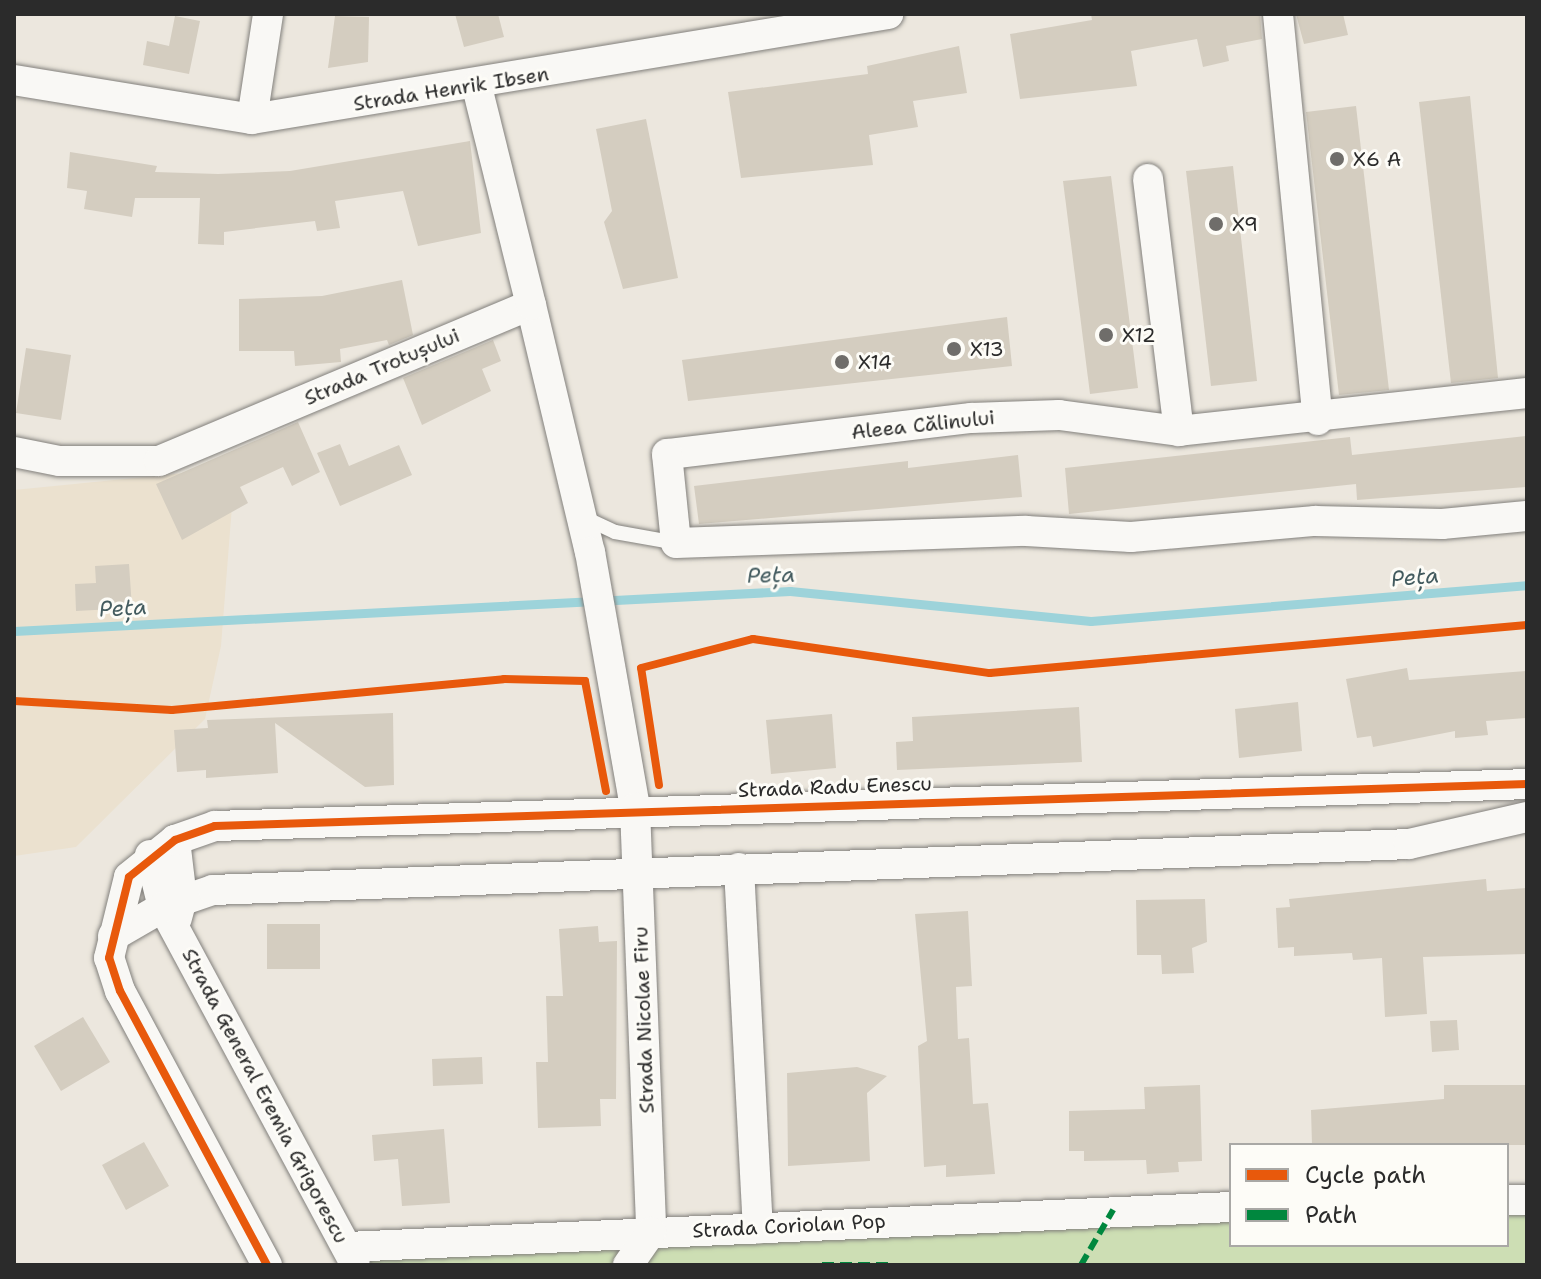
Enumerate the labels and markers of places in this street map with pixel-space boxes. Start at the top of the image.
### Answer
place label: X6 A [1353,147,1401,171]
marker: X6 A [1328,150,1346,168]
place label: X9 [1232,212,1258,236]
marker: X9 [1207,215,1225,233]
place label: X12 [1122,323,1156,347]
marker: X12 [1097,326,1115,344]
place label: X13 [970,337,1004,361]
marker: X13 [945,340,963,358]
place label: X14 [858,350,892,374]
marker: X14 [833,353,851,371]

